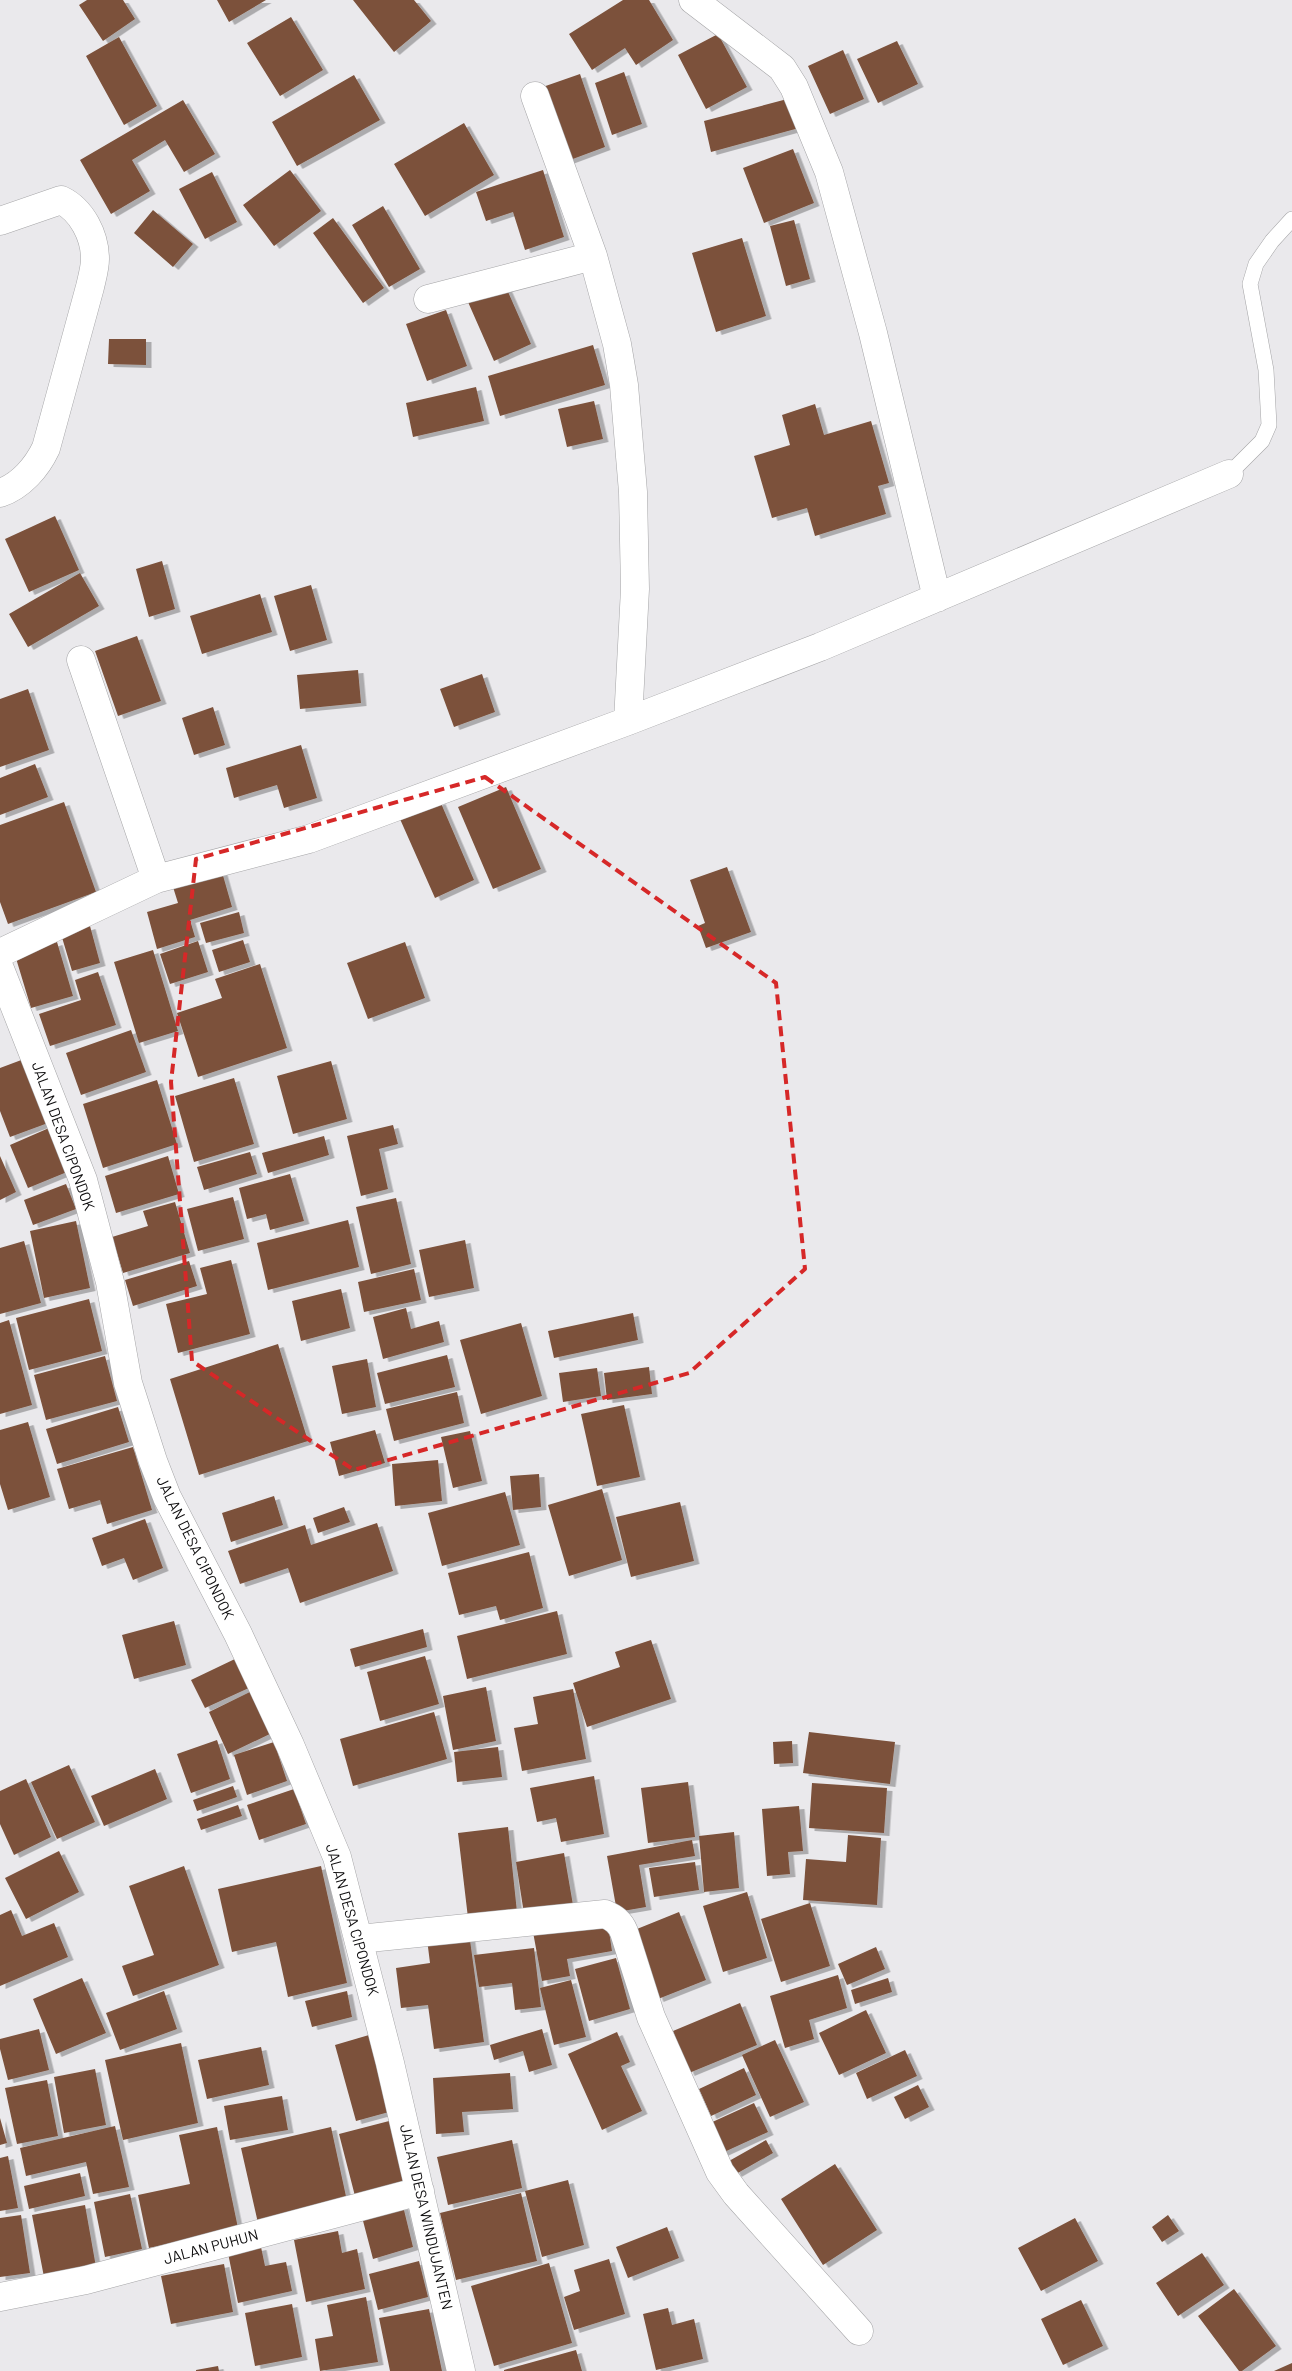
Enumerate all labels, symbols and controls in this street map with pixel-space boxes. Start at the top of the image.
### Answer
street label: JALAN DESA CIPONDOK [29,1059,99,1213]
street label: JALAN DESA CIPONDOK [153,1473,238,1622]
street label: JALAN DESA CIPONDOK [323,1842,383,1998]
street label: JALAN DESA WINDUJANTEN [397,2122,457,2311]
street label: JALAN PUHUN [161,2225,260,2267]

